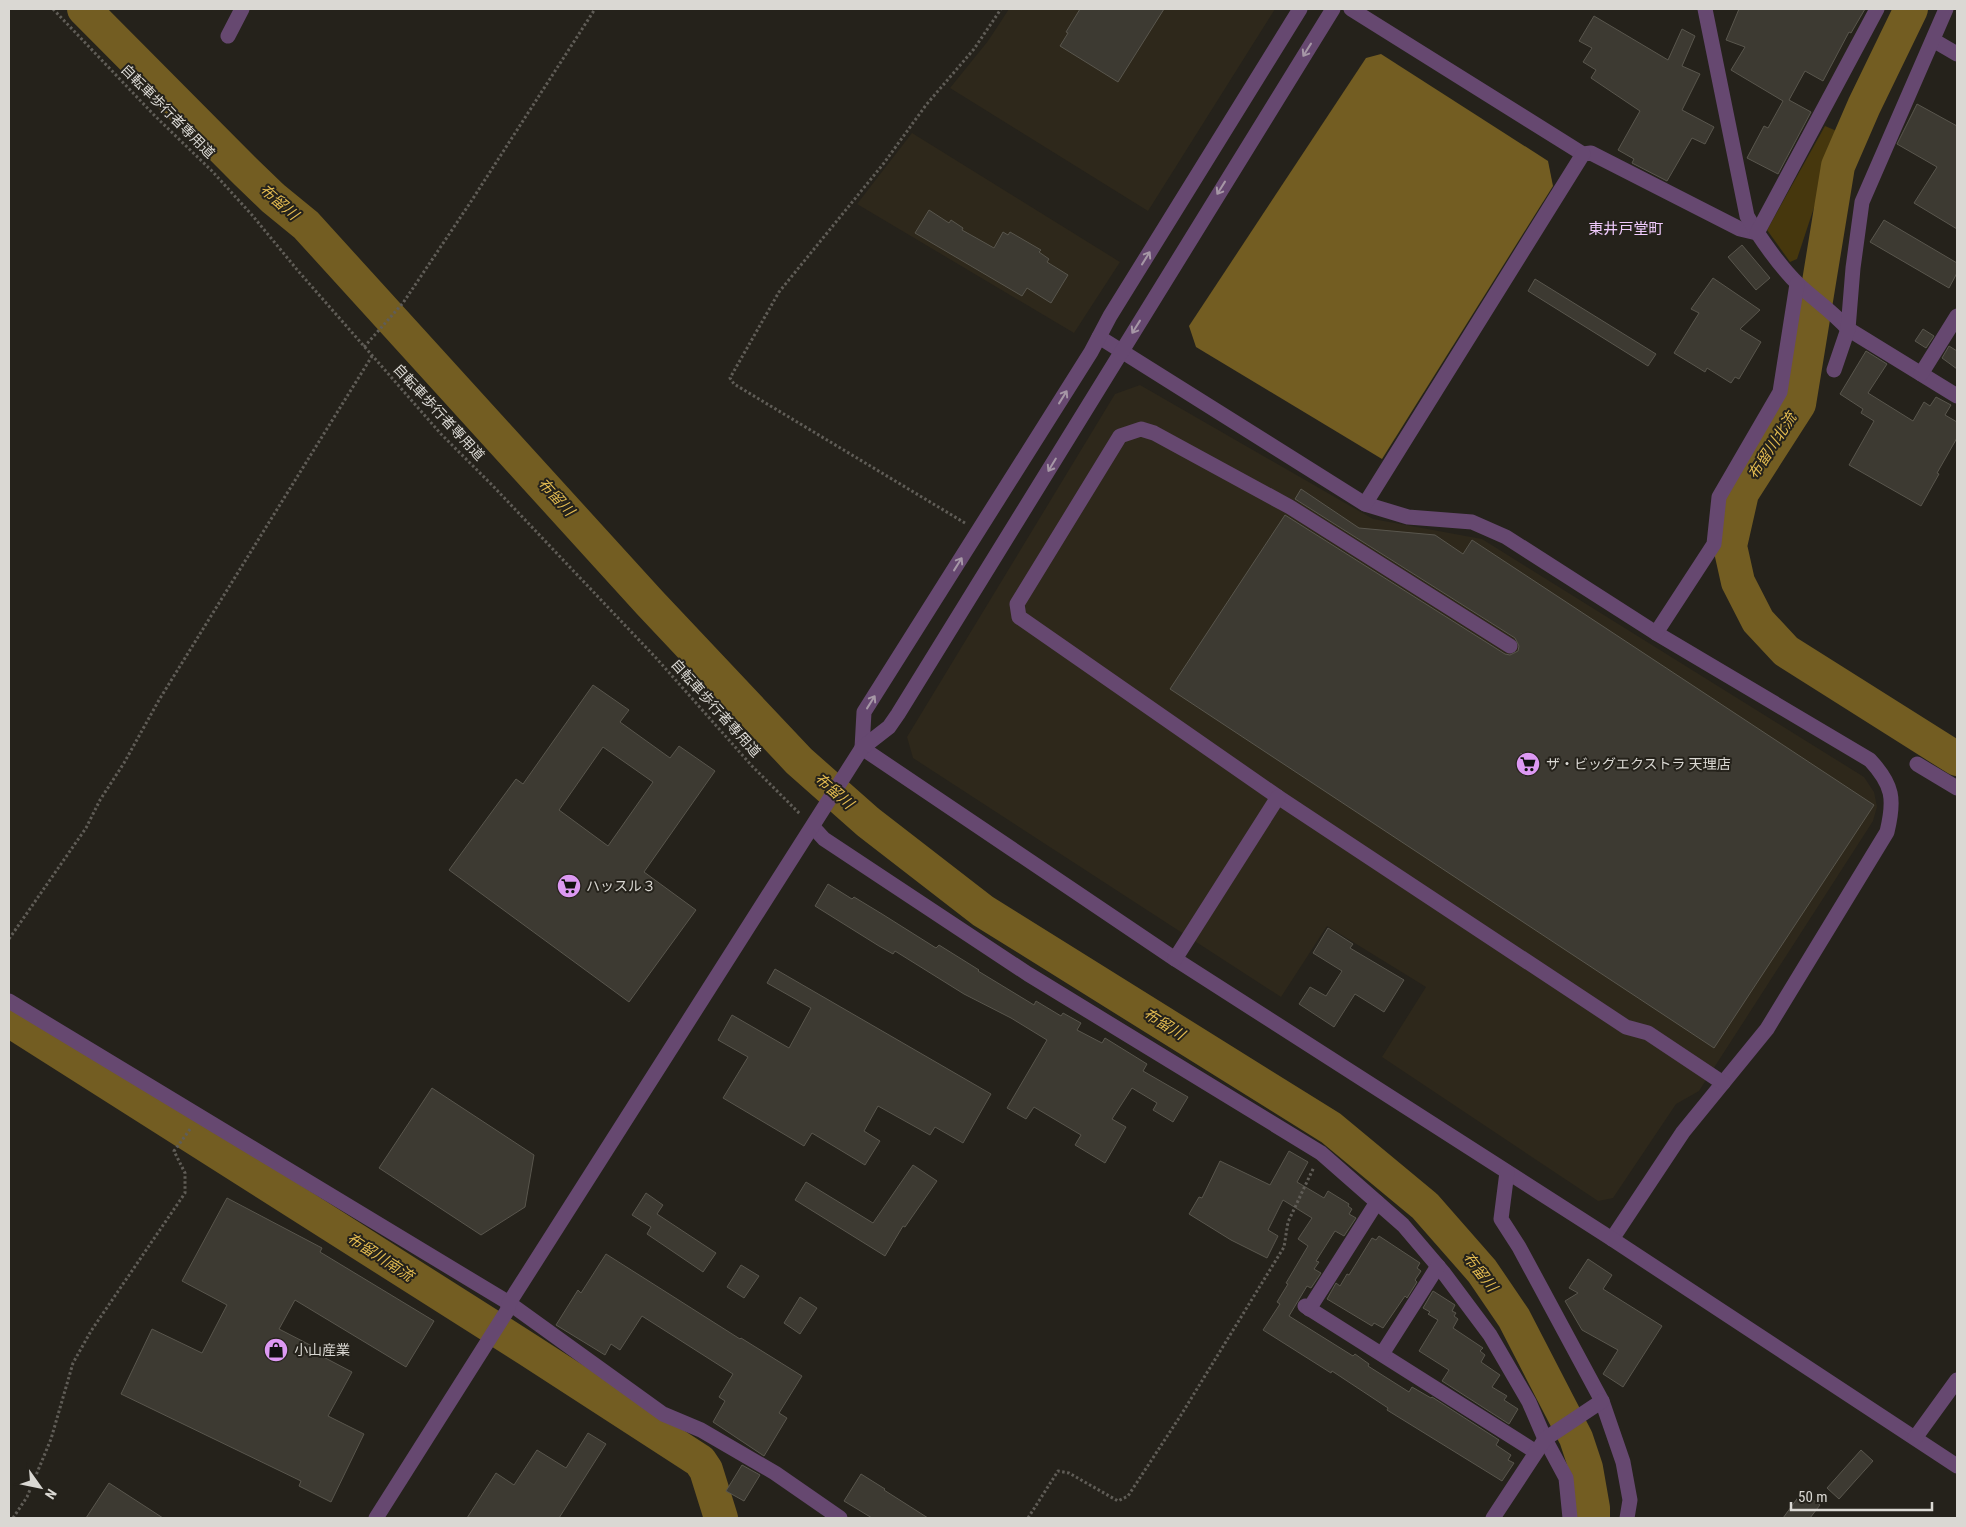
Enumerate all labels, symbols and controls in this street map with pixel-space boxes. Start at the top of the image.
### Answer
one-way arrow [1301,43,1312,57]
street label: 自転車歩行者専用道 [118,61,218,161]
water label: 布留川 [256,180,303,225]
one-way arrow [1216,181,1226,195]
district label: 東井戸堂町 [1588,220,1664,238]
one-way arrow [1142,251,1152,265]
one-way arrow [1131,319,1141,333]
street label: 自転車歩行者専用道 [390,360,488,464]
one-way arrow [1058,391,1068,405]
water label: 布留川北流 [1744,408,1801,482]
one-way arrow [1046,458,1056,472]
water label: 布留川 [534,474,579,521]
one-way arrow [953,558,963,572]
street label: 自転車歩行者専用道 [668,656,764,760]
one-way arrow [866,695,876,709]
supermarket icon: ザ・ビッグエクストラ 天理店 [1515,751,1541,777]
place label: ザ・ビッグエクストラ 天理店 [1546,756,1731,772]
water label: 布留川 [811,769,858,814]
supermarket icon: ハッスル３ [556,873,582,899]
place label: ハッスル３ [586,878,656,894]
water label: 布留川 [1140,1004,1190,1045]
water label: 布留川南流 [344,1229,418,1286]
water label: 布留川 [1459,1249,1502,1297]
shop icon: 小山産業 [263,1337,289,1363]
place label: 小山産業 [294,1342,350,1358]
north arrow [15,1462,65,1512]
scale bar [1791,1480,1932,1512]
text: N [42,1486,60,1502]
text: 50 m [1798,1488,1828,1506]

